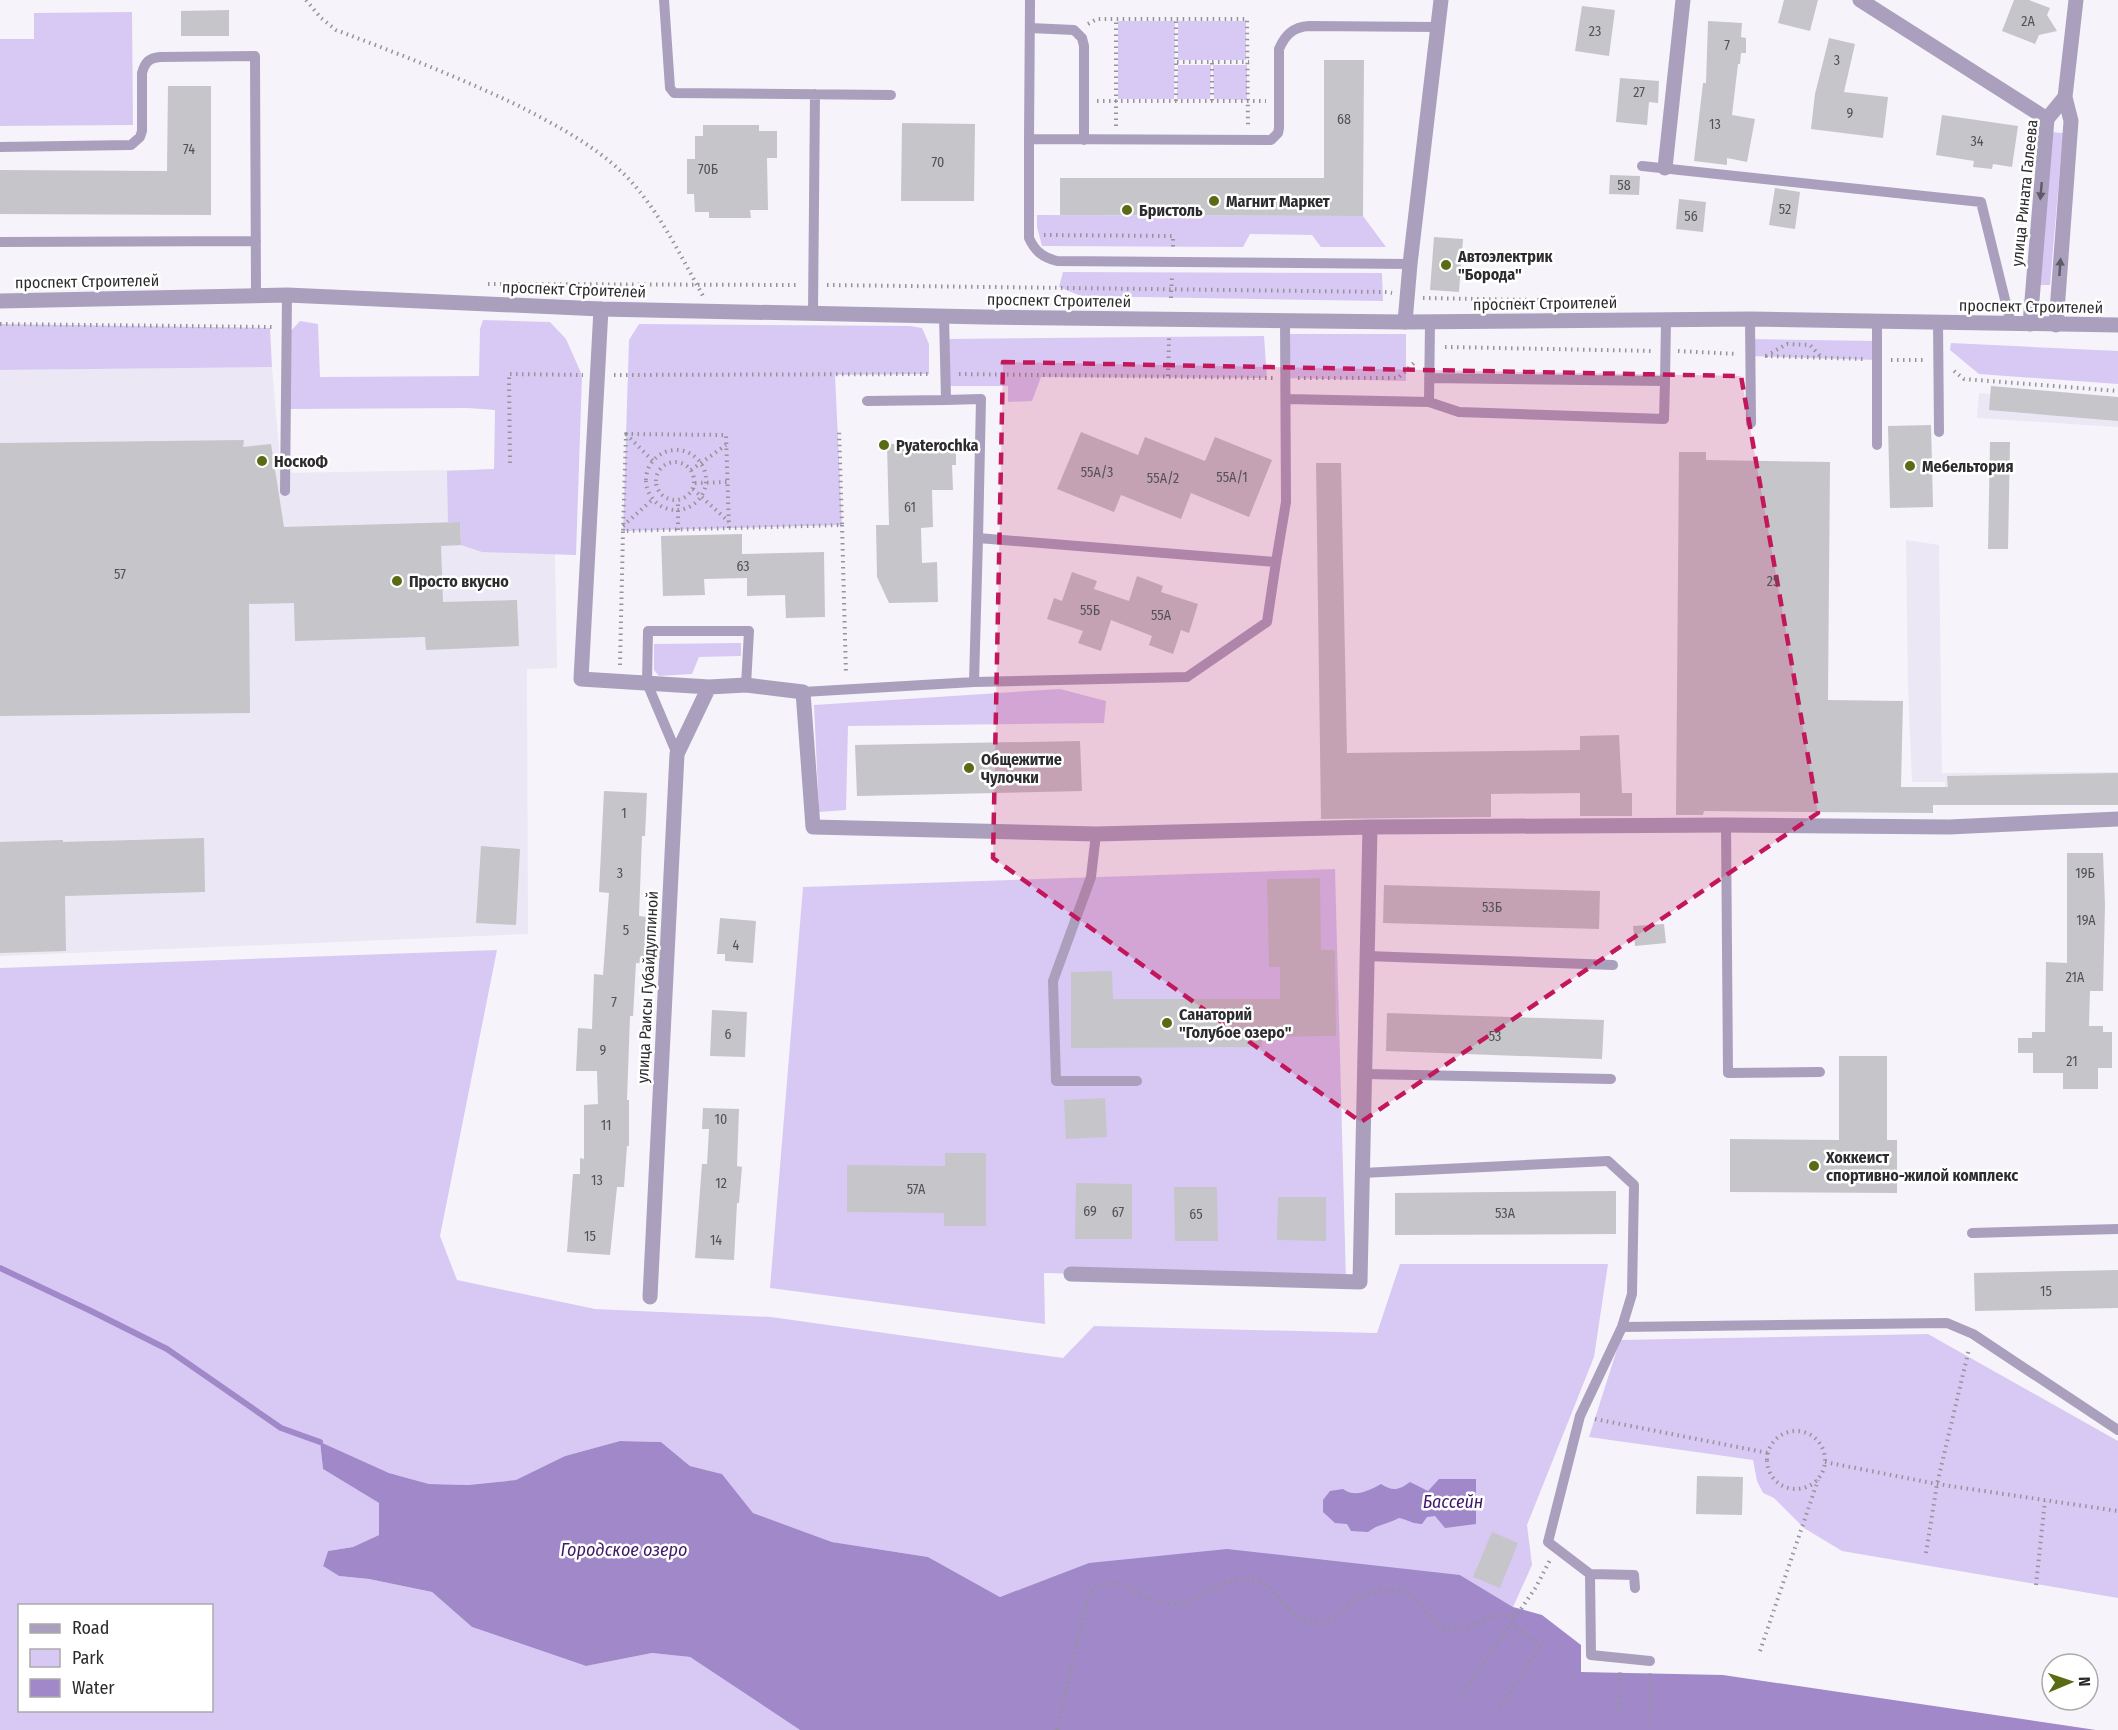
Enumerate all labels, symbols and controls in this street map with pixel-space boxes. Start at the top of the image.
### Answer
house number: 2А [2021,13,2035,30]
house number: 23 [1589,23,1601,40]
house number: 7 [1724,37,1730,54]
house number: 3 [1834,52,1840,69]
house number: 27 [1633,84,1645,101]
house number: 9 [1847,105,1854,122]
house number: 68 [1337,111,1351,128]
house number: 13 [1709,116,1721,133]
street label: улица Рината Галеева [2007,119,2042,267]
house number: 34 [1970,133,1984,150]
house number: 74 [183,141,195,158]
house number: 70 [932,154,944,171]
house number: 70Б [698,161,718,178]
house number: 58 [1617,177,1631,194]
one-way arrow [2036,182,2046,201]
place label: Магнит Маркет [1226,192,1330,211]
marker: Магнит Маркет [1207,194,1221,208]
place label: Бристоль [1139,201,1203,220]
house number: 52 [1779,201,1791,218]
marker: Бристоль [1120,203,1134,217]
house number: 56 [1684,208,1698,225]
place label: Автоэлектрик "Борода" [1457,247,1553,284]
one-way arrow [2055,257,2065,276]
marker: Автоэлектрик "Борода" [1439,258,1453,272]
street label: проспект Строителей [15,271,159,292]
street label: проспект Строителей [502,277,646,302]
street label: проспект Строителей [987,290,1131,311]
street label: проспект Строителей [1473,293,1617,314]
street label: проспект Строителей [1959,296,2103,317]
place label: Pyaterochka [896,436,979,455]
marker: Pyaterochka [877,438,891,452]
place label: НоскоФ [274,452,329,471]
marker: НоскоФ [255,454,269,468]
place label: Мебельтория [1922,457,2014,476]
marker: Мебельтория [1903,459,1917,473]
house number: 55А/3 [1081,464,1113,481]
house number: 55А/1 [1216,469,1248,486]
house number: 55А/2 [1147,470,1179,487]
house number: 61 [904,499,916,516]
house number: 63 [736,558,750,575]
house number: 57 [114,566,126,583]
place label: Просто вкусно [409,572,509,591]
house number: 25 [1767,573,1779,590]
marker: Просто вкусно [390,574,404,588]
house number: 55Б [1080,602,1100,619]
house number: 55А [1151,607,1172,624]
place label: Общежитие Чулочки [981,750,1062,787]
marker: Общежитие Чулочки [962,761,976,775]
house number: 1 [621,805,627,822]
house number: 3 [617,865,623,882]
house number: 19Б [2075,865,2095,882]
street label: улица Раисы Губайдуллиной [633,890,662,1084]
house number: 53Б [1482,899,1502,916]
house number: 19А [2076,912,2096,929]
house number: 5 [623,922,629,939]
house number: 4 [733,937,740,954]
house number: 21А [2066,969,2085,986]
house number: 7 [611,994,617,1011]
place label: Санаторий "Голубое озеро" [1179,1005,1292,1042]
marker: Санаторий "Голубое озеро" [1160,1016,1174,1030]
house number: 6 [725,1026,732,1043]
house number: 53 [1489,1028,1501,1045]
house number: 9 [600,1042,607,1059]
house number: 21 [2066,1053,2078,1070]
house number: 10 [715,1111,727,1128]
house number: 11 [601,1117,611,1134]
place label: Хоккеист спортивно-жилой комплекс [1825,1148,2018,1185]
marker: Хоккеист спортивно-жилой комплекс [1807,1159,1821,1173]
house number: 13 [591,1172,603,1189]
house number: 12 [715,1175,727,1192]
house number: 57А [907,1181,926,1198]
house number: 69 [1083,1203,1097,1220]
house number: 67 [1112,1204,1124,1221]
house number: 53А [1495,1205,1516,1222]
house number: 65 [1189,1206,1203,1223]
house number: 15 [584,1228,596,1245]
house number: 14 [710,1232,722,1249]
house number: 15 [2040,1283,2052,1300]
water label: Бассейн [1423,1491,1483,1513]
water label: Городское озеро [561,1539,687,1561]
legend [18,1604,213,1712]
text: Road [72,1617,109,1639]
text: Park [72,1647,105,1669]
north arrow [2040,1652,2100,1712]
text: N [2075,1676,2094,1687]
text: Water [72,1677,115,1699]

